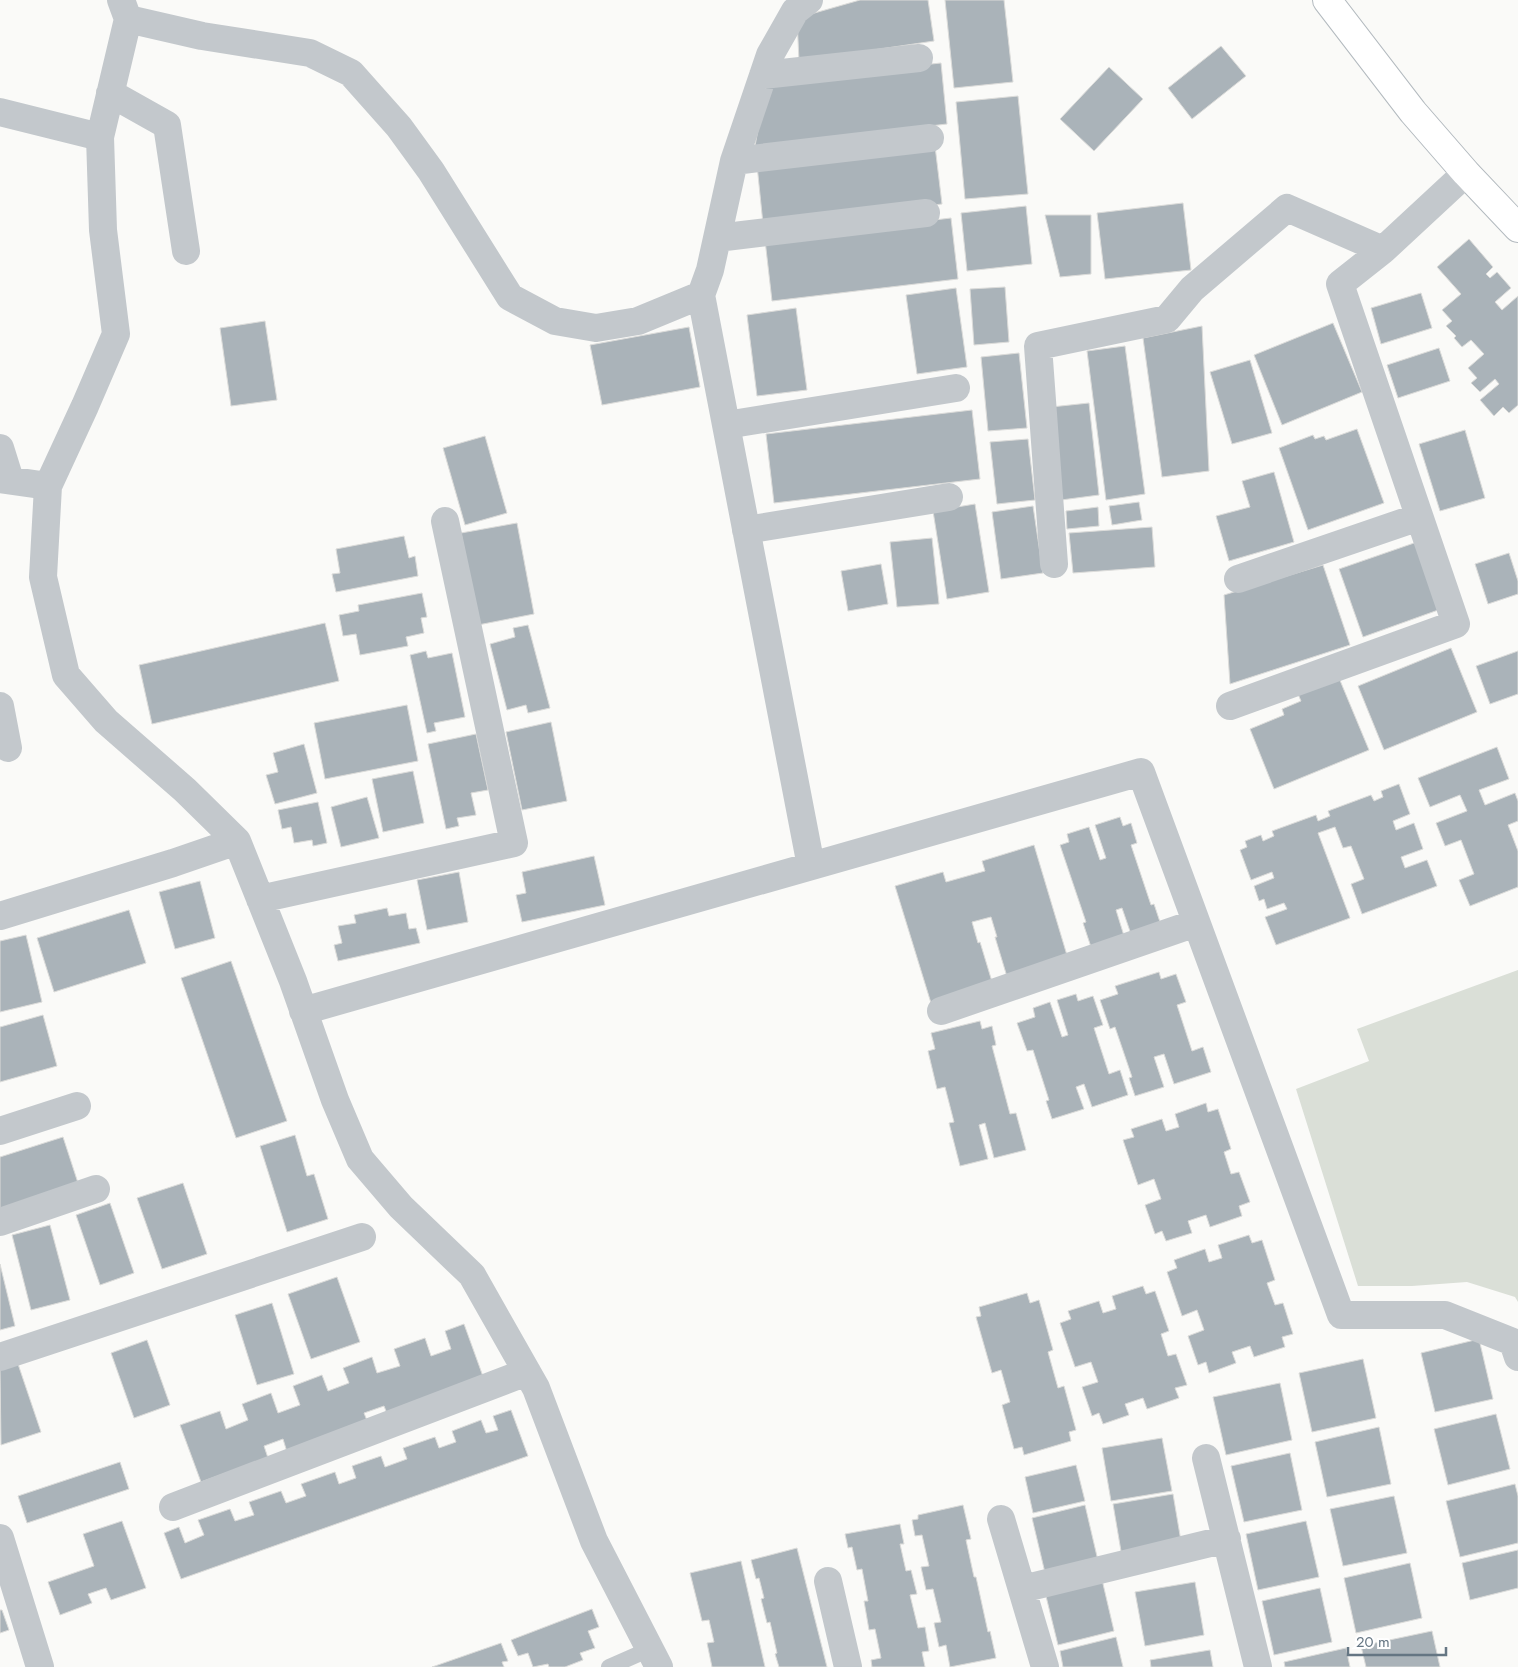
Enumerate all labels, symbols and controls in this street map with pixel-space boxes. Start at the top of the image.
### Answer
scale bar [1348,1624,1446,1656]
text: 20 m [1356,1631,1390,1653]

